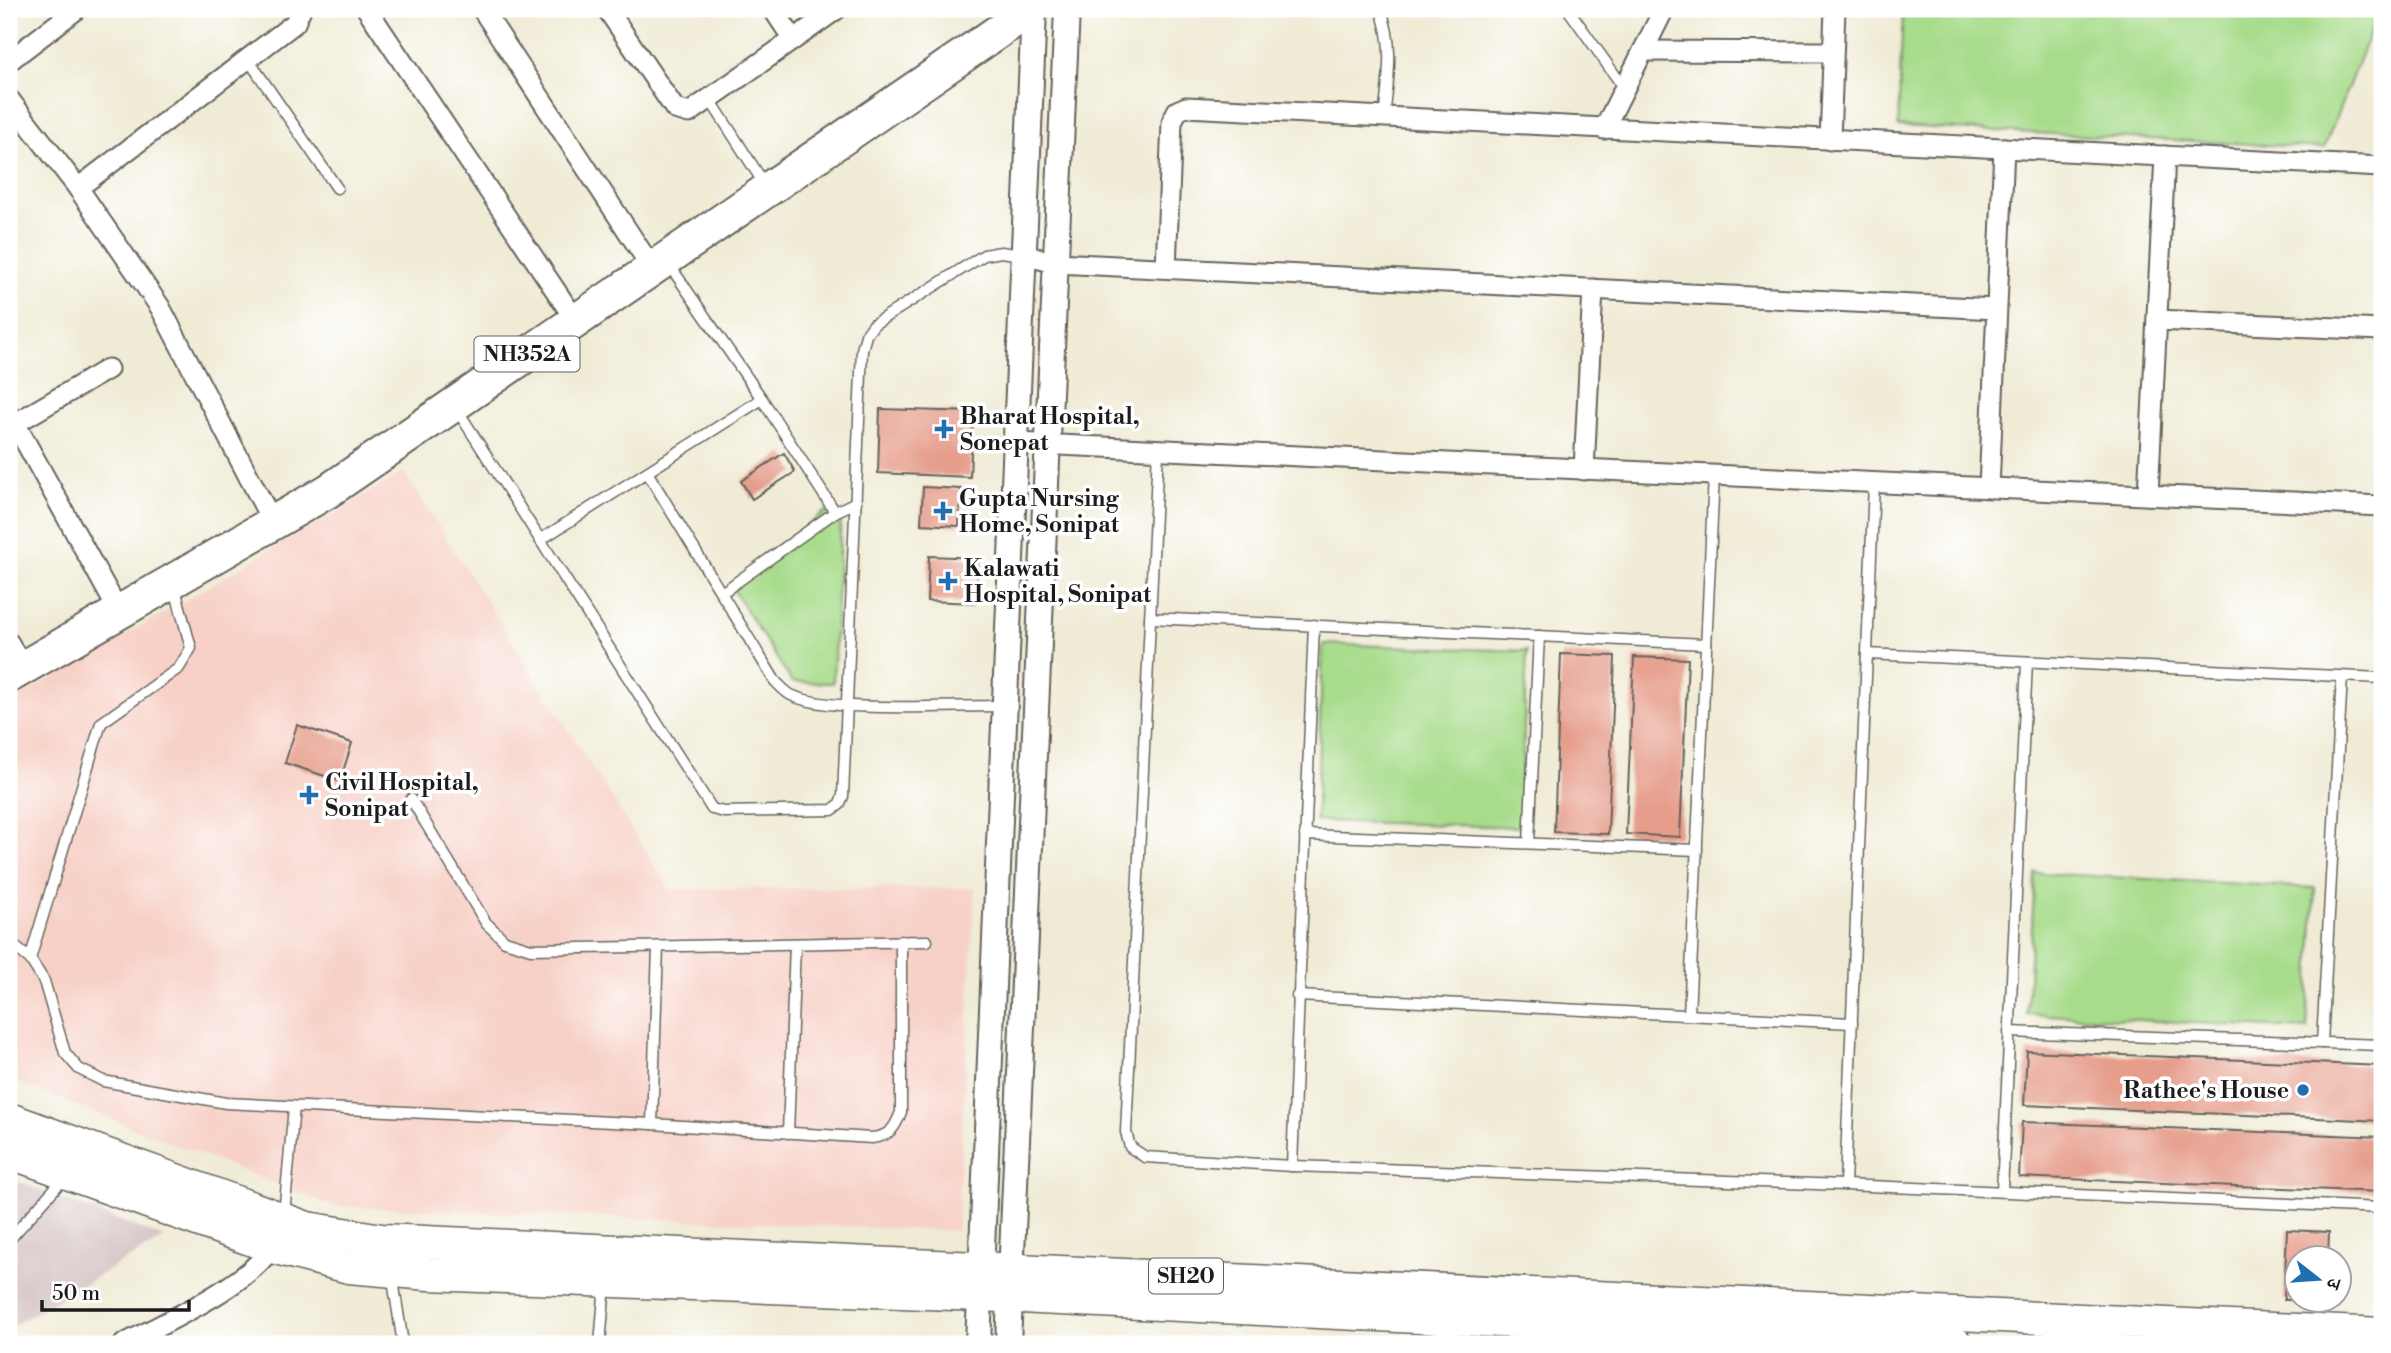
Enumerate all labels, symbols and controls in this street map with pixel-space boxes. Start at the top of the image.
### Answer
road number: NH352A [475,336,580,372]
place label: Bharat Hospital, Sonepat [960,403,1140,457]
marker: Bharat Hospital, Sonepat [934,419,954,439]
place label: Gupta Nursing Home, Sonipat [959,485,1120,539]
marker: Gupta Nursing Home, Sonipat [933,501,953,521]
place label: Kalawati Hospital, Sonipat [964,555,1152,609]
marker: Kalawati Hospital, Sonipat [938,571,958,591]
place label: Civil Hospital, Sonipat [325,769,479,823]
marker: Civil Hospital, Sonipat [299,785,319,805]
place label: Rathee's House [2123,1077,2289,1105]
marker: Rathee's House [2295,1082,2311,1098]
north arrow [2282,1244,2352,1314]
road number: SH20 [1149,1258,1223,1294]
scale bar [42,1269,189,1313]
text: उ [2320,1274,2347,1293]
text: 50 m [52,1281,100,1307]

